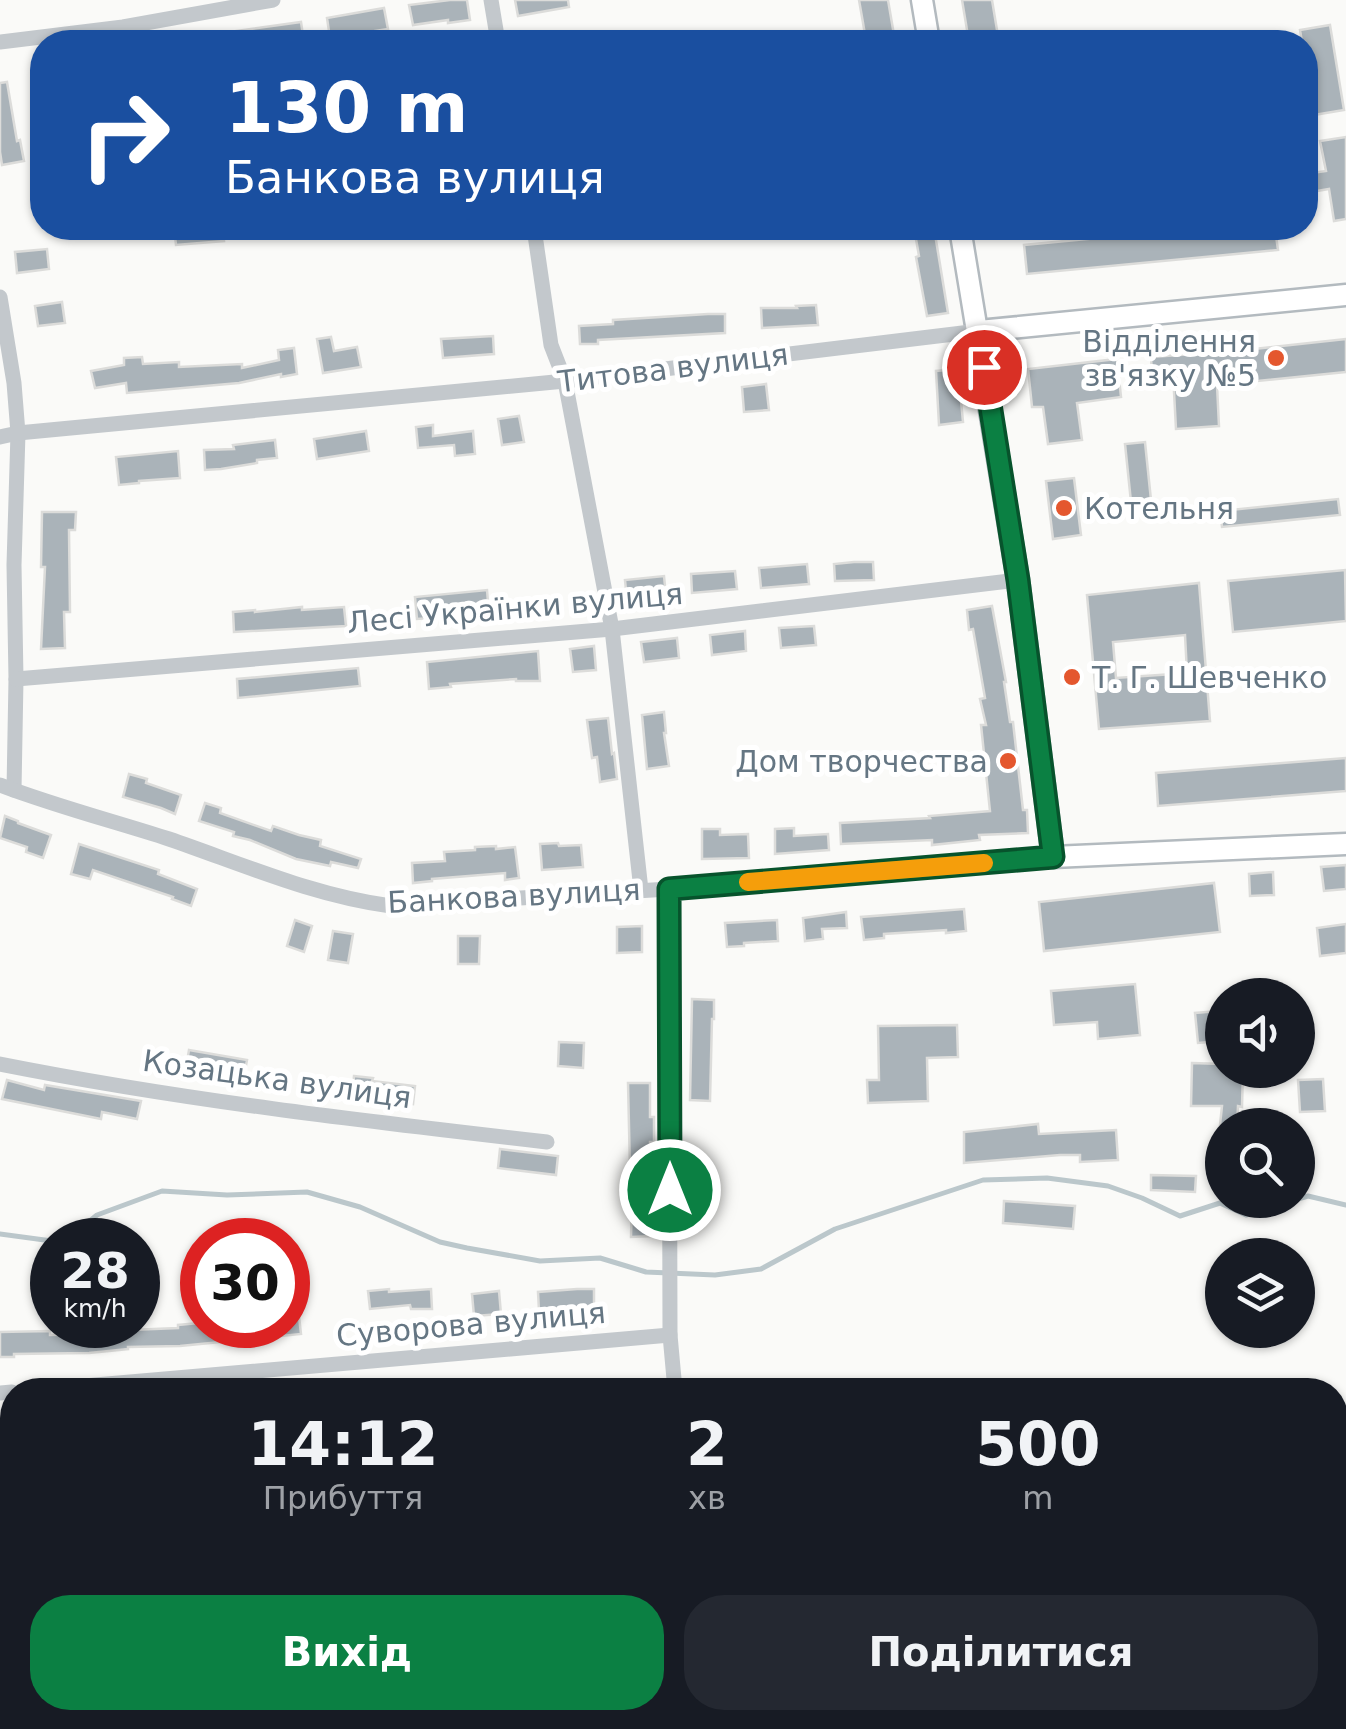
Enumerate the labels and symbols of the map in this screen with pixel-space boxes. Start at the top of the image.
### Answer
place label: Відділення зв'язку №5 [1082,324,1256,393]
pin [942,325,1027,410]
street label: Титова вулиця [555,337,790,400]
marker: Відділення зв'язку №5 [1265,347,1287,369]
place label: Котельня [1084,491,1234,526]
marker: Котельня [1053,497,1075,519]
street label: Лесі Українки вулиця [346,576,684,640]
place label: Т. Г. Шевченко [1091,660,1327,695]
marker: Т. Г. Шевченко [1061,666,1083,688]
place label: Дом творчества [735,744,988,779]
marker: Дом творчества [997,750,1019,772]
street label: Банкова вулиця [387,872,641,920]
street label: Козацька вулиця [141,1043,413,1115]
position arrow [618,1138,722,1242]
speed limit sign: 30 [180,1218,310,1348]
street label: Суворова вулиця [335,1295,607,1353]

